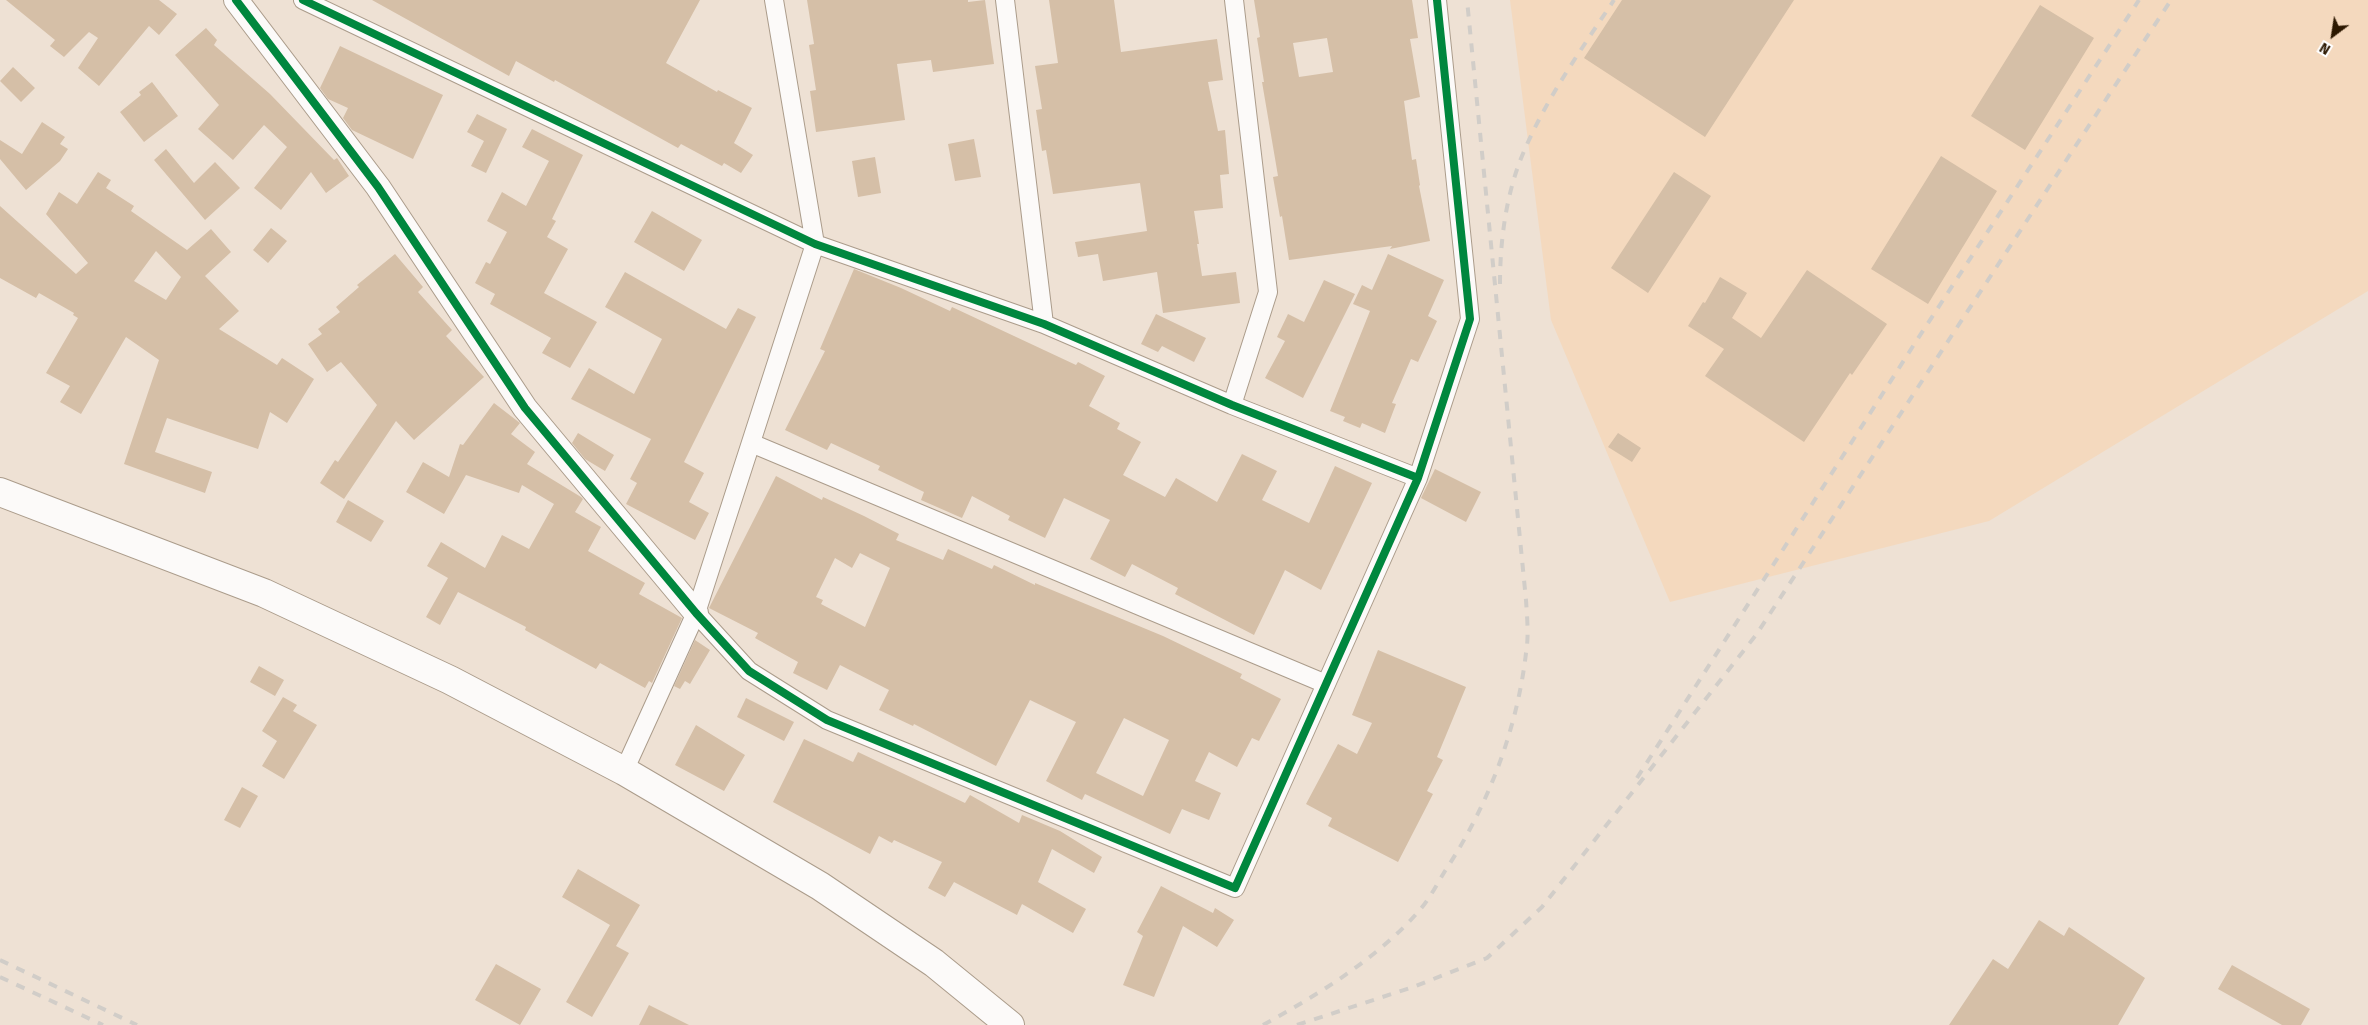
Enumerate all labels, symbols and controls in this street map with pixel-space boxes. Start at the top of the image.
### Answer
north arrow [2308,10,2358,60]
text: N [2317,39,2333,58]

